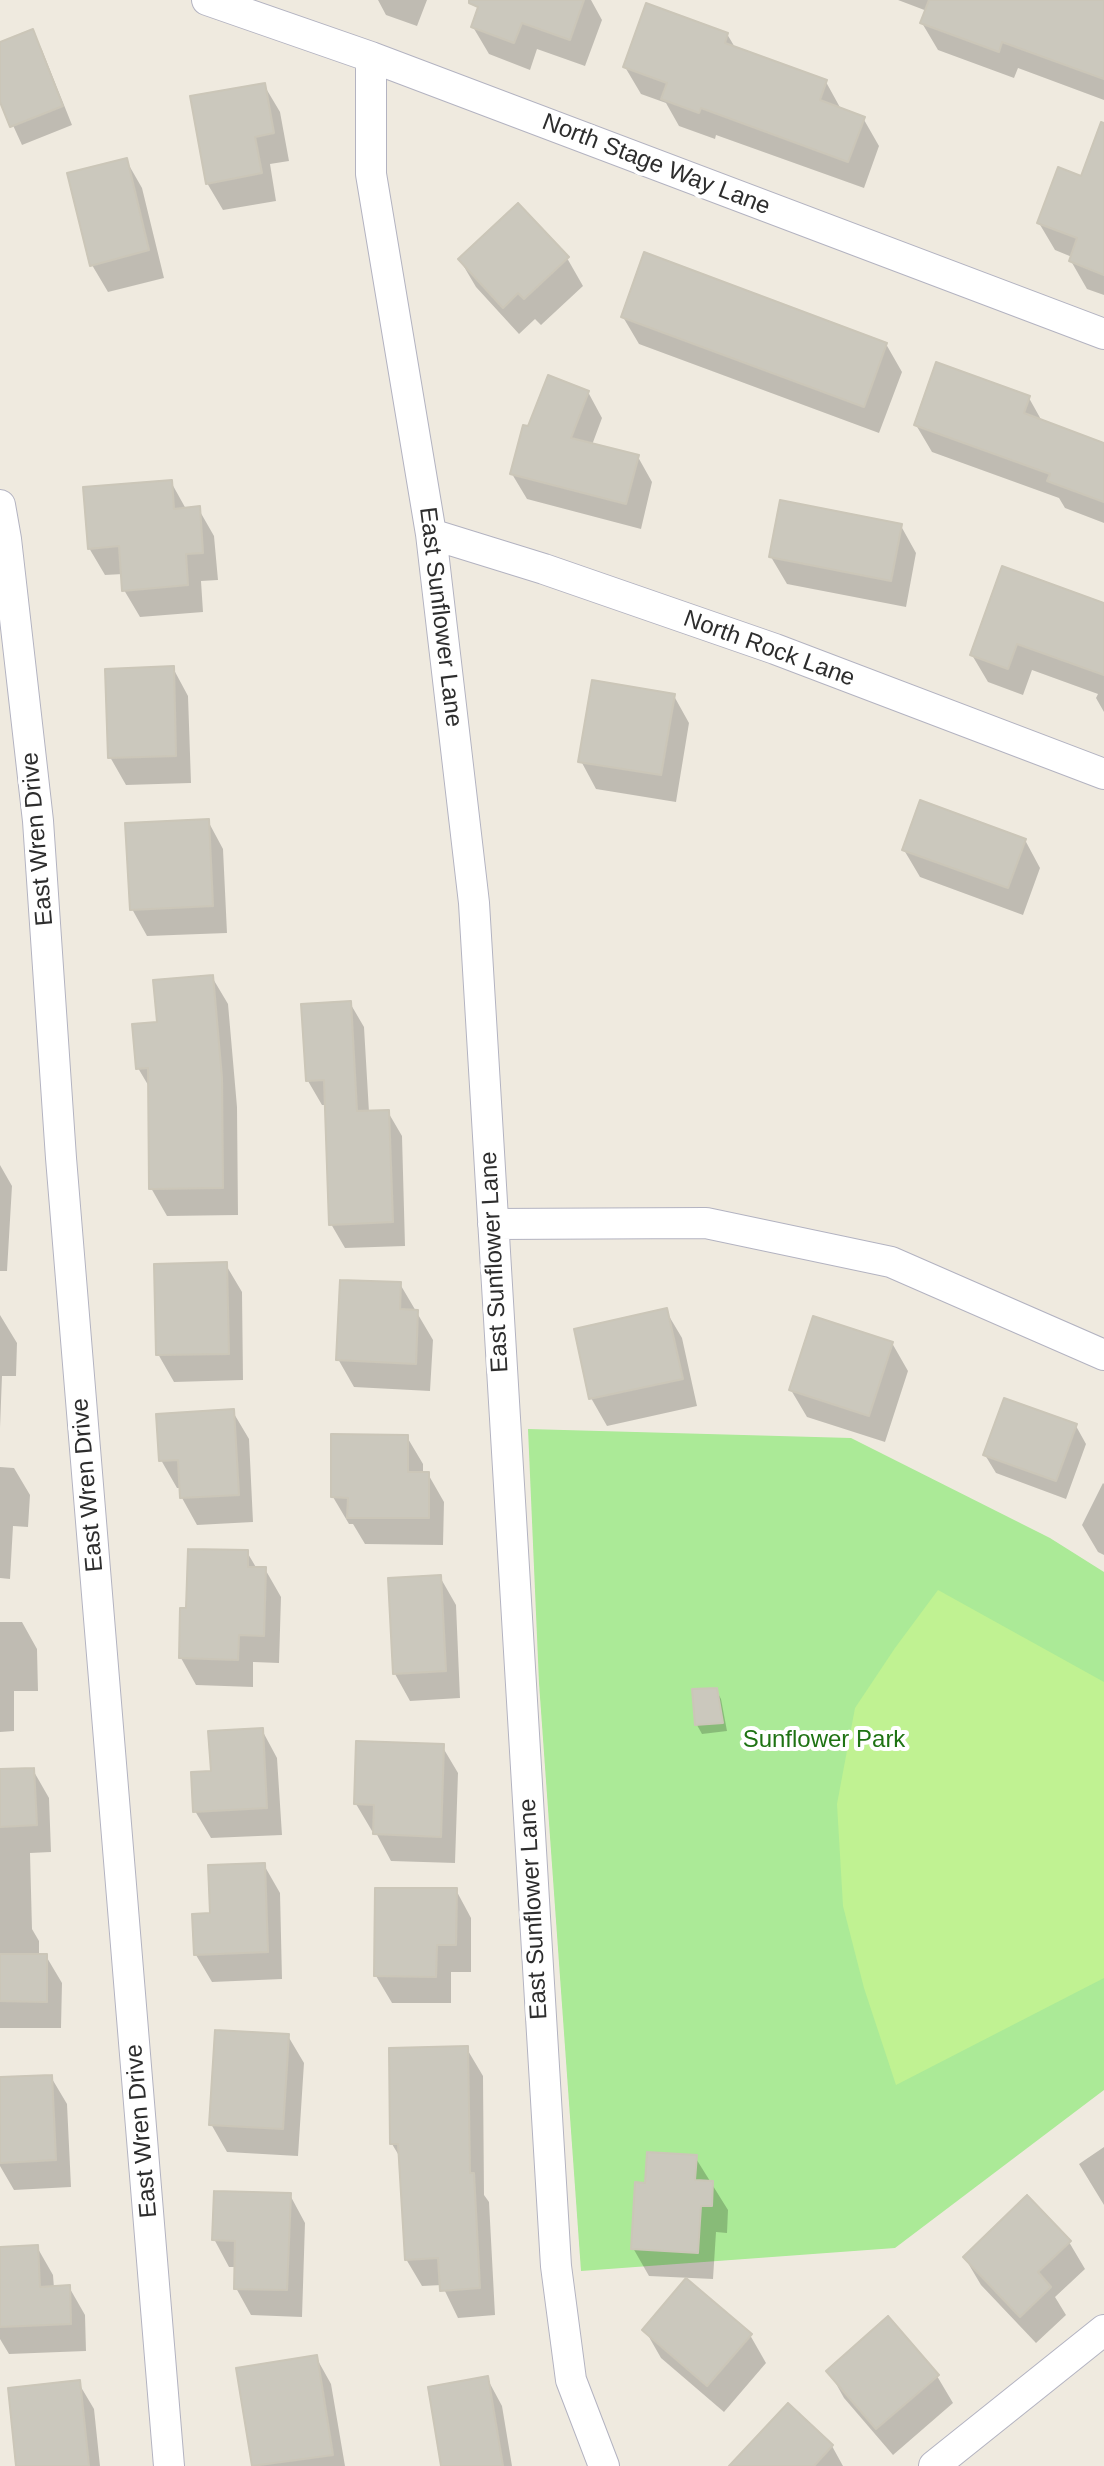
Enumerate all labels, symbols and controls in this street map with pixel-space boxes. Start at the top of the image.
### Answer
street label: North Stage Way Lane [538,108,774,222]
street label: East Sunflower Lane [412,505,468,729]
street label: North Rock Lane [679,605,859,693]
street label: East Wren Drive [16,751,60,927]
street label: East Sunflower Lane [475,1151,515,1373]
street label: East Wren Drive [66,1397,110,1573]
park label: Sunflower Park [743,1726,905,1754]
street label: East Sunflower Lane [514,1798,554,2020]
street label: East Wren Drive [120,2043,164,2219]

